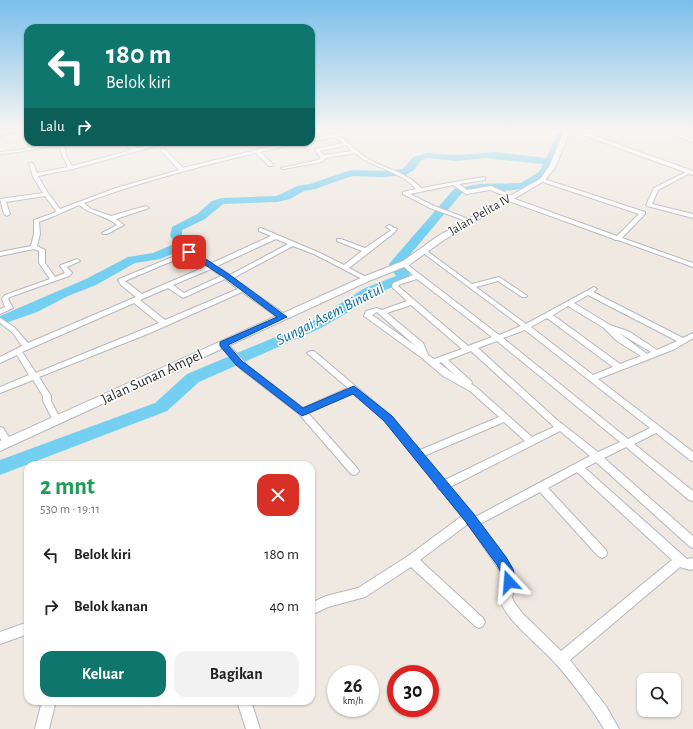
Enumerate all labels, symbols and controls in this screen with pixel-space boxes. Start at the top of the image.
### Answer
icon: left [40,40,92,92]
text: 180 m [106,41,171,69]
text: Belok kiri [106,74,171,92]
icon: right [73,116,95,138]
text: Lalu [40,119,65,134]
street label: Jalan Pelita IV [447,192,514,238]
pin [172,235,206,269]
icon: arrive [178,241,200,263]
water label: Sungai Asem Binatul [273,280,387,348]
street label: Jalan Sunan Ampel [99,347,205,407]
button: close [257,474,299,516]
text: 2 mnt [40,475,95,499]
text: 530 m · 19:11 [40,503,100,516]
icon: left [40,544,62,566]
text: Belok kiri [74,547,131,562]
text: 180 m [264,547,299,562]
position arrow [488,561,530,603]
icon: right [40,596,62,618]
text: Belok kanan [74,599,148,614]
text: 40 m [269,599,299,614]
button: Keluar [40,651,166,697]
button: Bagikan [174,651,299,697]
speed limit sign: 30 [387,665,439,717]
map controls [637,673,681,717]
button: search [637,673,681,717]
text: 26 [343,676,363,696]
text: km/h [343,696,363,706]

